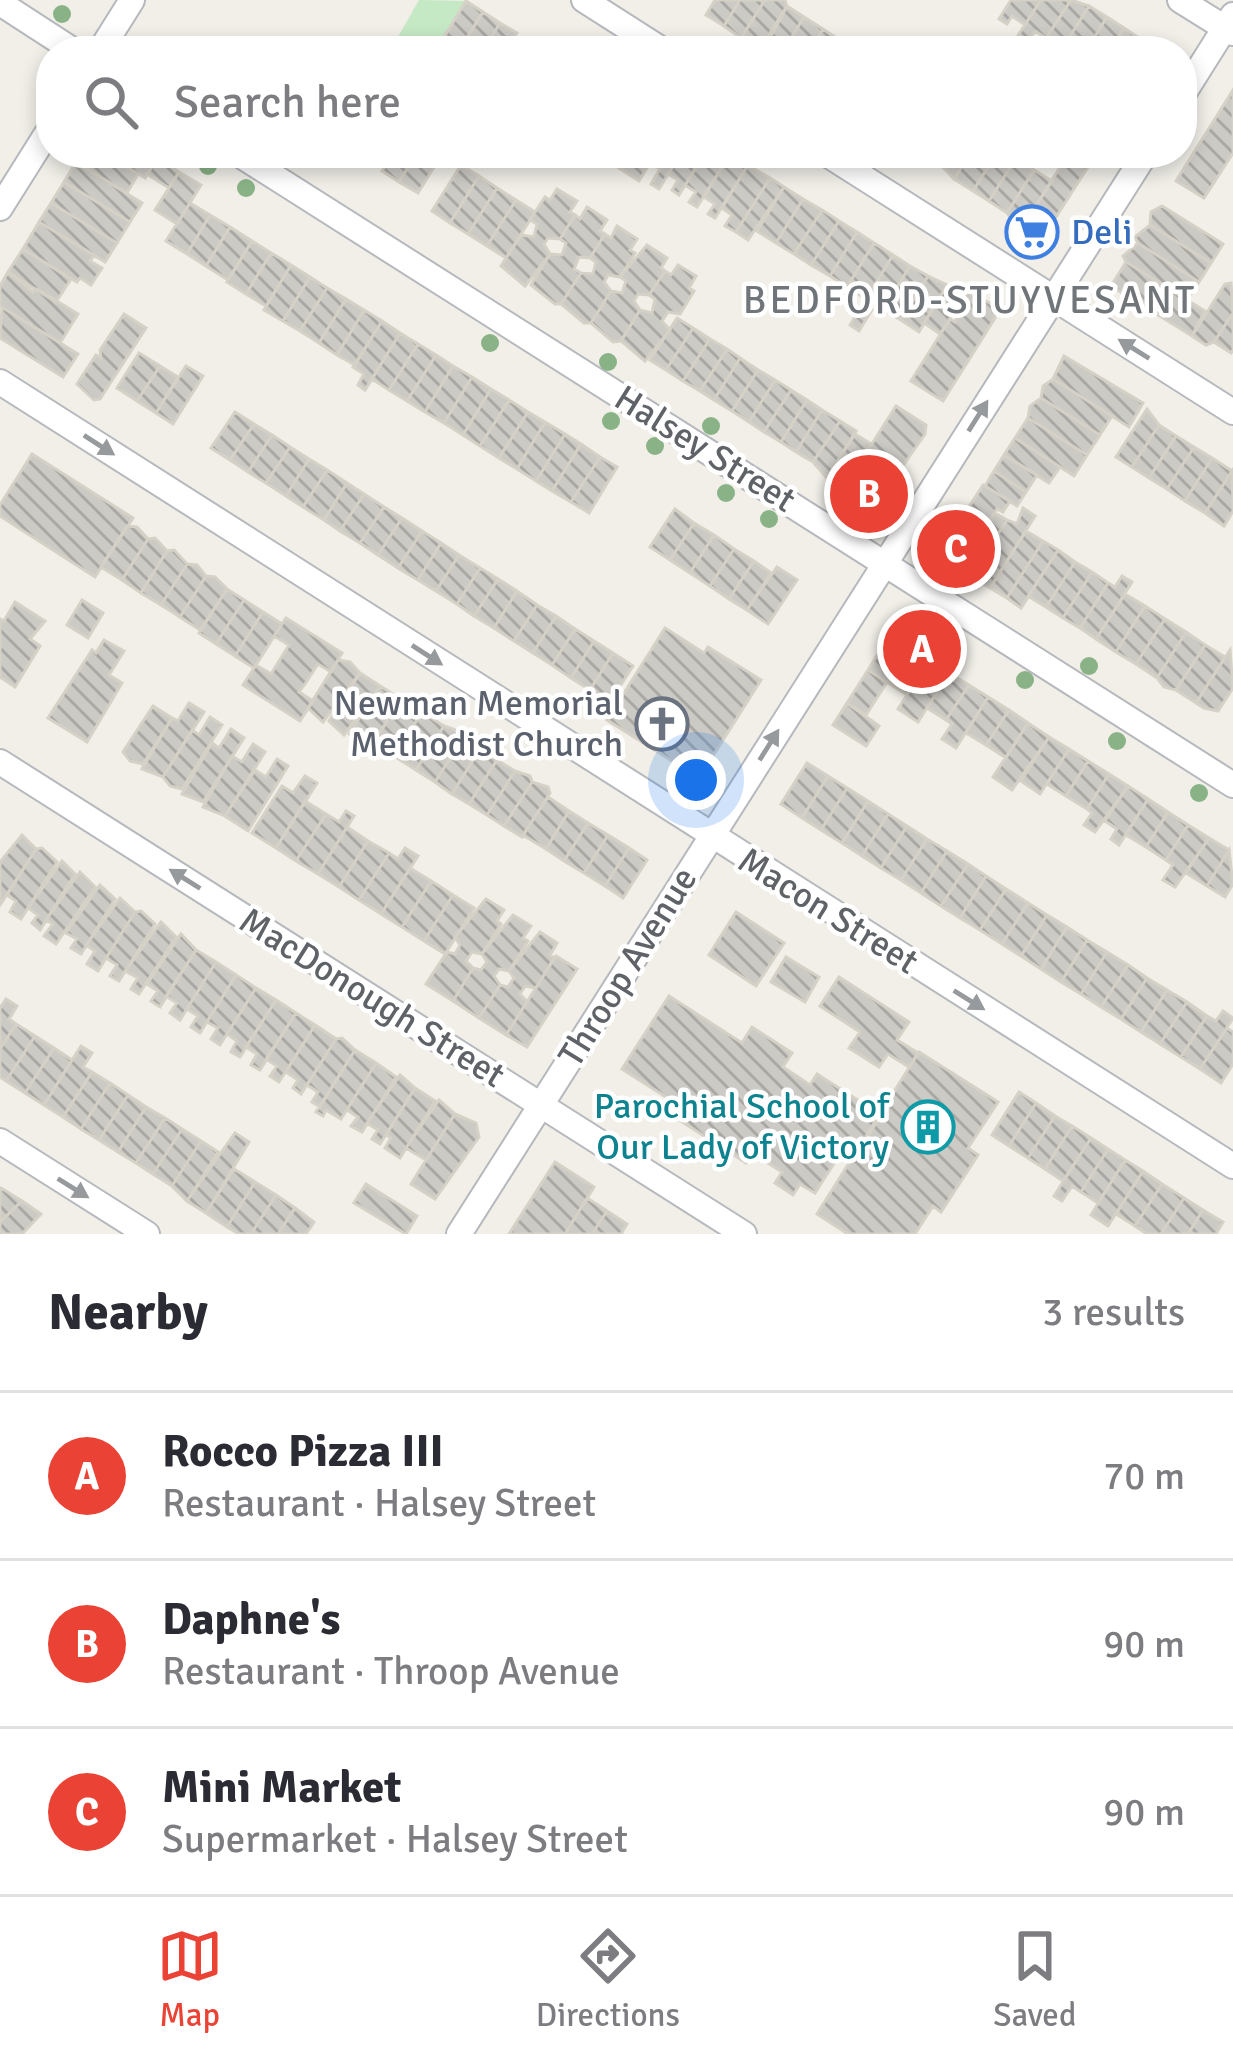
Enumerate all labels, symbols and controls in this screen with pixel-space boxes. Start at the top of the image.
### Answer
search box [36,36,1197,168]
icon: search [78,69,144,135]
text: Search here [174,75,401,130]
supermarket icon: Deli [1004,204,1060,260]
place label: Deli [1071,210,1133,255]
district label: BEDFORD-STUYVESANT [743,276,1197,324]
one-way arrow [1118,339,1151,361]
street label: Halsey Street [606,376,804,522]
one-way arrow [966,399,988,432]
one-way arrow [82,434,115,456]
pin: B [830,449,908,539]
pin: C [917,504,995,594]
pin: A [883,604,961,694]
one-way arrow [411,644,443,666]
place label: Newman Memorial Methodist Church [334,681,623,767]
church icon: Newman Memorial Methodist Church [634,696,690,752]
one-way arrow [758,728,779,762]
your location [666,750,726,810]
street label: Macon Street [730,838,926,984]
street label: Throop Avenue [549,859,707,1075]
one-way arrow [168,868,201,890]
street label: MacDonough Street [231,898,513,1098]
one-way arrow [953,988,985,1010]
place label: Parochial School of Our Lady of Victory [594,1084,891,1170]
building icon: Parochial School of Our Lady of Victory [900,1099,956,1155]
one-way arrow [57,1176,90,1198]
text: Nearby [48,1281,208,1344]
text: 3 results [1042,1288,1185,1336]
text: Rocco Pizza III [162,1424,444,1479]
text: A [75,1452,99,1500]
text: 70 m [1103,1452,1185,1500]
text: Restaurant · Halsey Street [162,1479,596,1527]
text: Daphne's [162,1592,341,1647]
text: B [75,1620,99,1668]
text: 90 m [1103,1620,1185,1668]
text: Restaurant · Throop Avenue [162,1647,620,1695]
text: Mini Market [162,1760,401,1815]
text: C [75,1788,99,1836]
text: 90 m [1103,1788,1185,1836]
text: Supermarket · Halsey Street [162,1815,628,1863]
tab: Map [157,1923,223,2036]
tab: Directions [536,1923,680,2036]
tab: Saved [993,1923,1076,2036]

